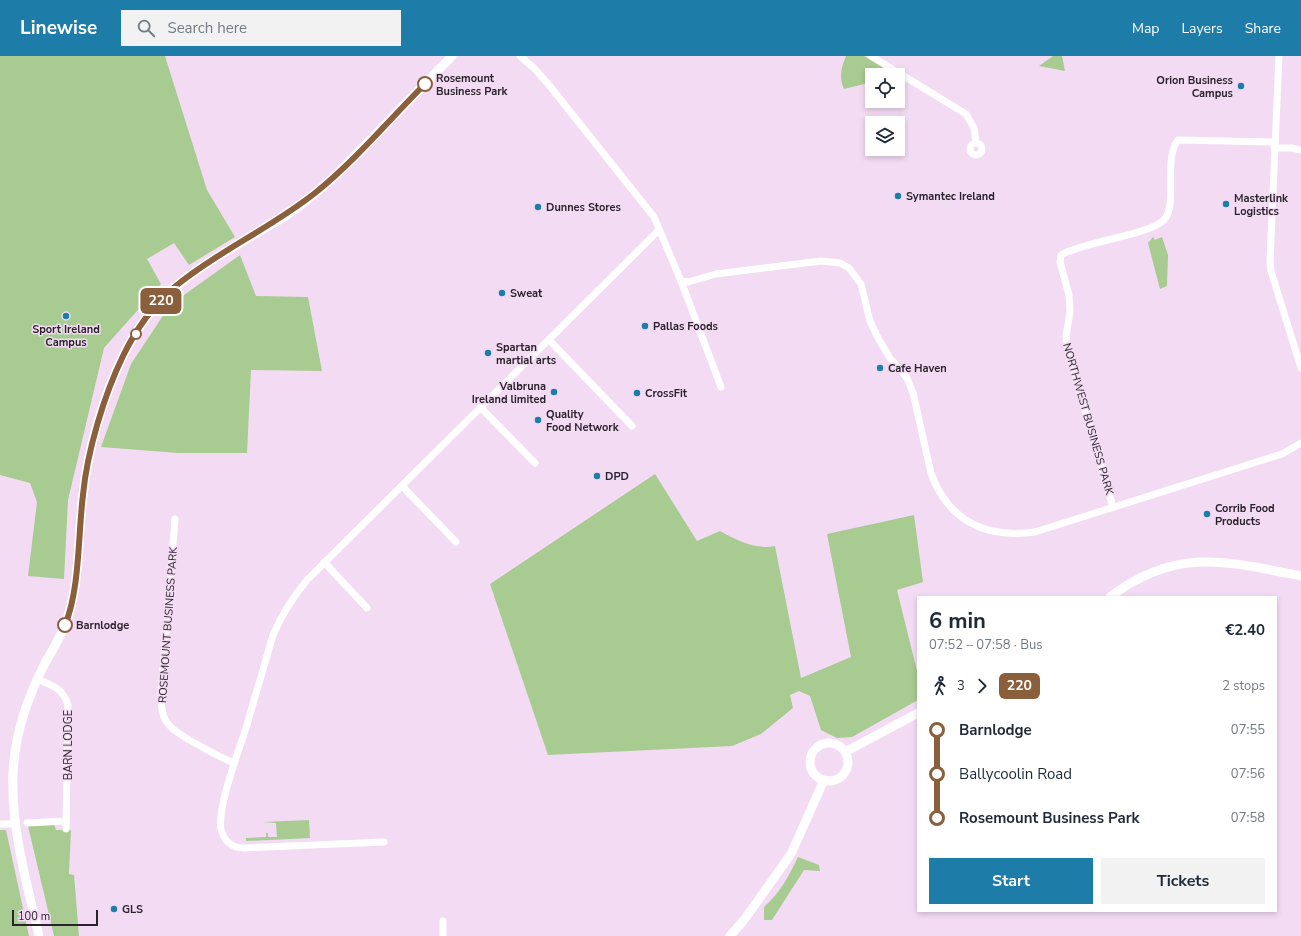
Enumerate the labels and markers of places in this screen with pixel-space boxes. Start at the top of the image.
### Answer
place label: Rosemount Business Park [436,71,508,99]
place label: Orion Business Campus [1156,73,1233,101]
marker: Rosemount Business Park [417,76,433,92]
marker: Orion Business Campus [1236,81,1246,91]
place label: Symantec Ireland [906,189,995,204]
marker: Symantec Ireland [893,191,903,201]
place label: Masterlink Logistics [1234,191,1289,219]
marker: Masterlink Logistics [1221,199,1231,209]
place label: Dunnes Stores [546,200,621,215]
marker: Dunnes Stores [533,202,543,212]
place label: Sweat [510,286,543,301]
marker: Sweat [497,288,507,298]
marker: Sport Ireland Campus [61,311,71,321]
place label: Pallas Foods [653,319,718,334]
marker: Pallas Foods [640,321,650,331]
place label: Sport Ireland Campus [32,322,100,350]
unlabelled marker [130,328,142,340]
place label: Spartan martial arts [496,340,556,368]
marker: Spartan martial arts [483,348,493,358]
place label: Cafe Haven [888,361,947,376]
marker: Cafe Haven [875,363,885,373]
place label: Valbruna Ireland limited [472,379,546,407]
place label: CrossFit [645,386,688,401]
marker: Valbruna Ireland limited [549,387,559,397]
marker: CrossFit [632,388,642,398]
place label: Quality Food Network [546,407,620,435]
marker: Quality Food Network [533,415,543,425]
place label: DPD [605,469,629,484]
marker: DPD [592,471,602,481]
place label: Corrib Food Products [1215,501,1275,529]
marker: Corrib Food Products [1202,509,1212,519]
marker: Barnlodge [57,617,73,633]
place label: Barnlodge [76,618,129,633]
place label: GLS [122,902,143,917]
marker: GLS [109,904,119,914]

